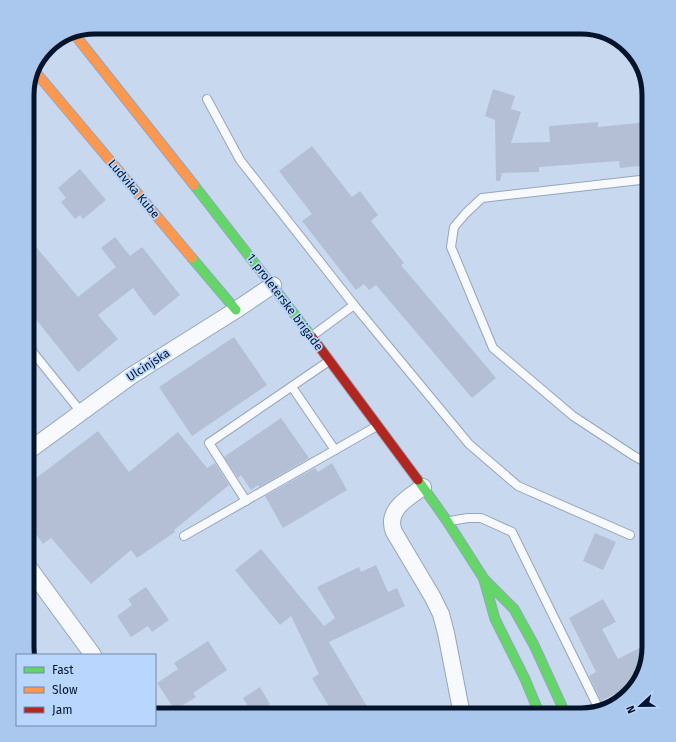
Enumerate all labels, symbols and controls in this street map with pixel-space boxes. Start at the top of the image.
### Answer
street label: Ludvika Kube [105,157,163,221]
street label: 1. proleterske brigade [244,251,326,353]
street label: Ulcinjska [124,346,172,384]
legend [16,654,156,726]
text: Fast [52,663,74,677]
text: Slow [52,683,78,697]
north arrow [620,686,660,726]
text: Jam [52,703,72,717]
text: N [624,704,639,715]

